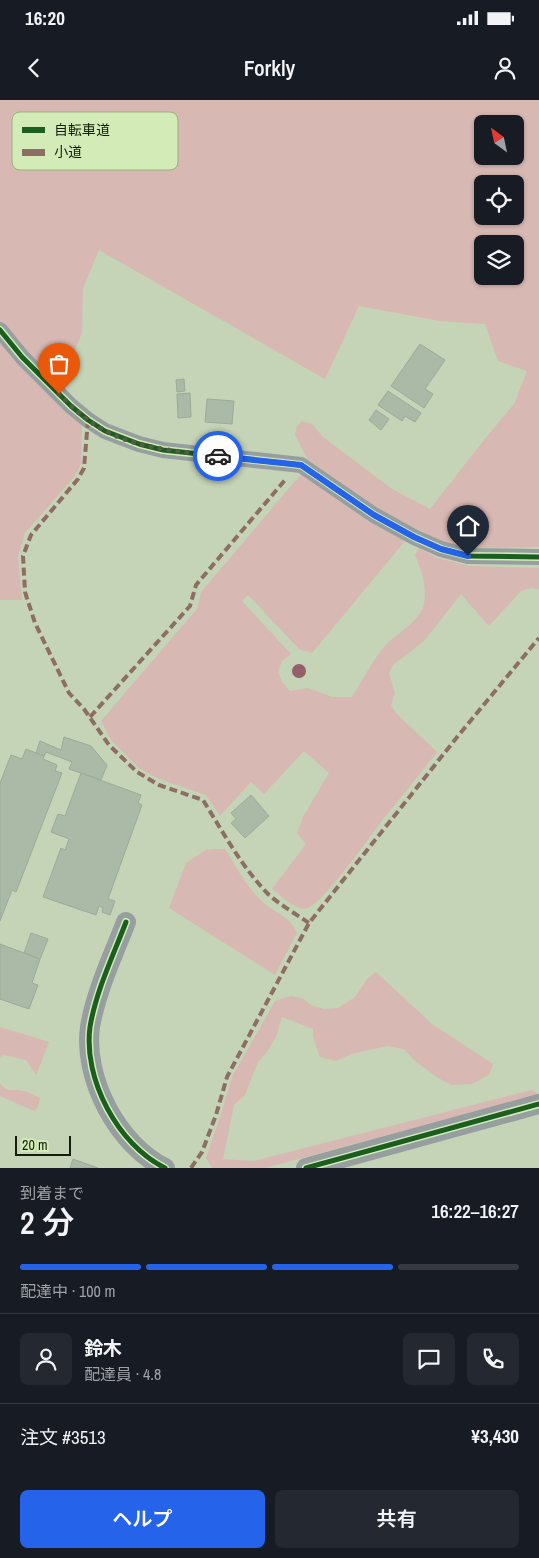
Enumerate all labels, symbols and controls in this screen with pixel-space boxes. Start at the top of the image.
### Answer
text: 16:20 [25,5,65,31]
text: Forkly [244,53,295,83]
icon: back [20,54,48,82]
icon: person [491,54,519,82]
legend [12,112,178,170]
north arrow [474,115,524,165]
map controls [474,115,524,285]
text: 自転車道 [54,121,110,139]
text: 小道 [54,143,82,161]
button: locate [474,175,524,225]
button: layers [474,235,524,285]
pin [38,343,80,394]
icon: bag [45,350,73,378]
courier [193,431,243,481]
icon: car [204,442,232,470]
pin [447,505,489,556]
icon: home [454,512,482,540]
scale bar [15,1133,71,1156]
text: 20 m [22,1136,48,1154]
text: 到着まで [20,1182,84,1204]
text: 16:22–16:27 [431,1198,519,1224]
text: 2 分 [20,1201,74,1244]
text: 配達中 · 100 m [20,1280,115,1302]
button: person [20,1333,72,1385]
button: chat [403,1333,455,1385]
button: phone [467,1333,519,1385]
text: 鈴木 [84,1335,122,1361]
text: 配達員 · 4.8 [84,1363,161,1385]
text: ¥3,430 [471,1423,519,1449]
text: 注文 #3513 [20,1424,106,1450]
button: ヘルプ [20,1490,265,1548]
button: 共有 [275,1490,519,1548]

